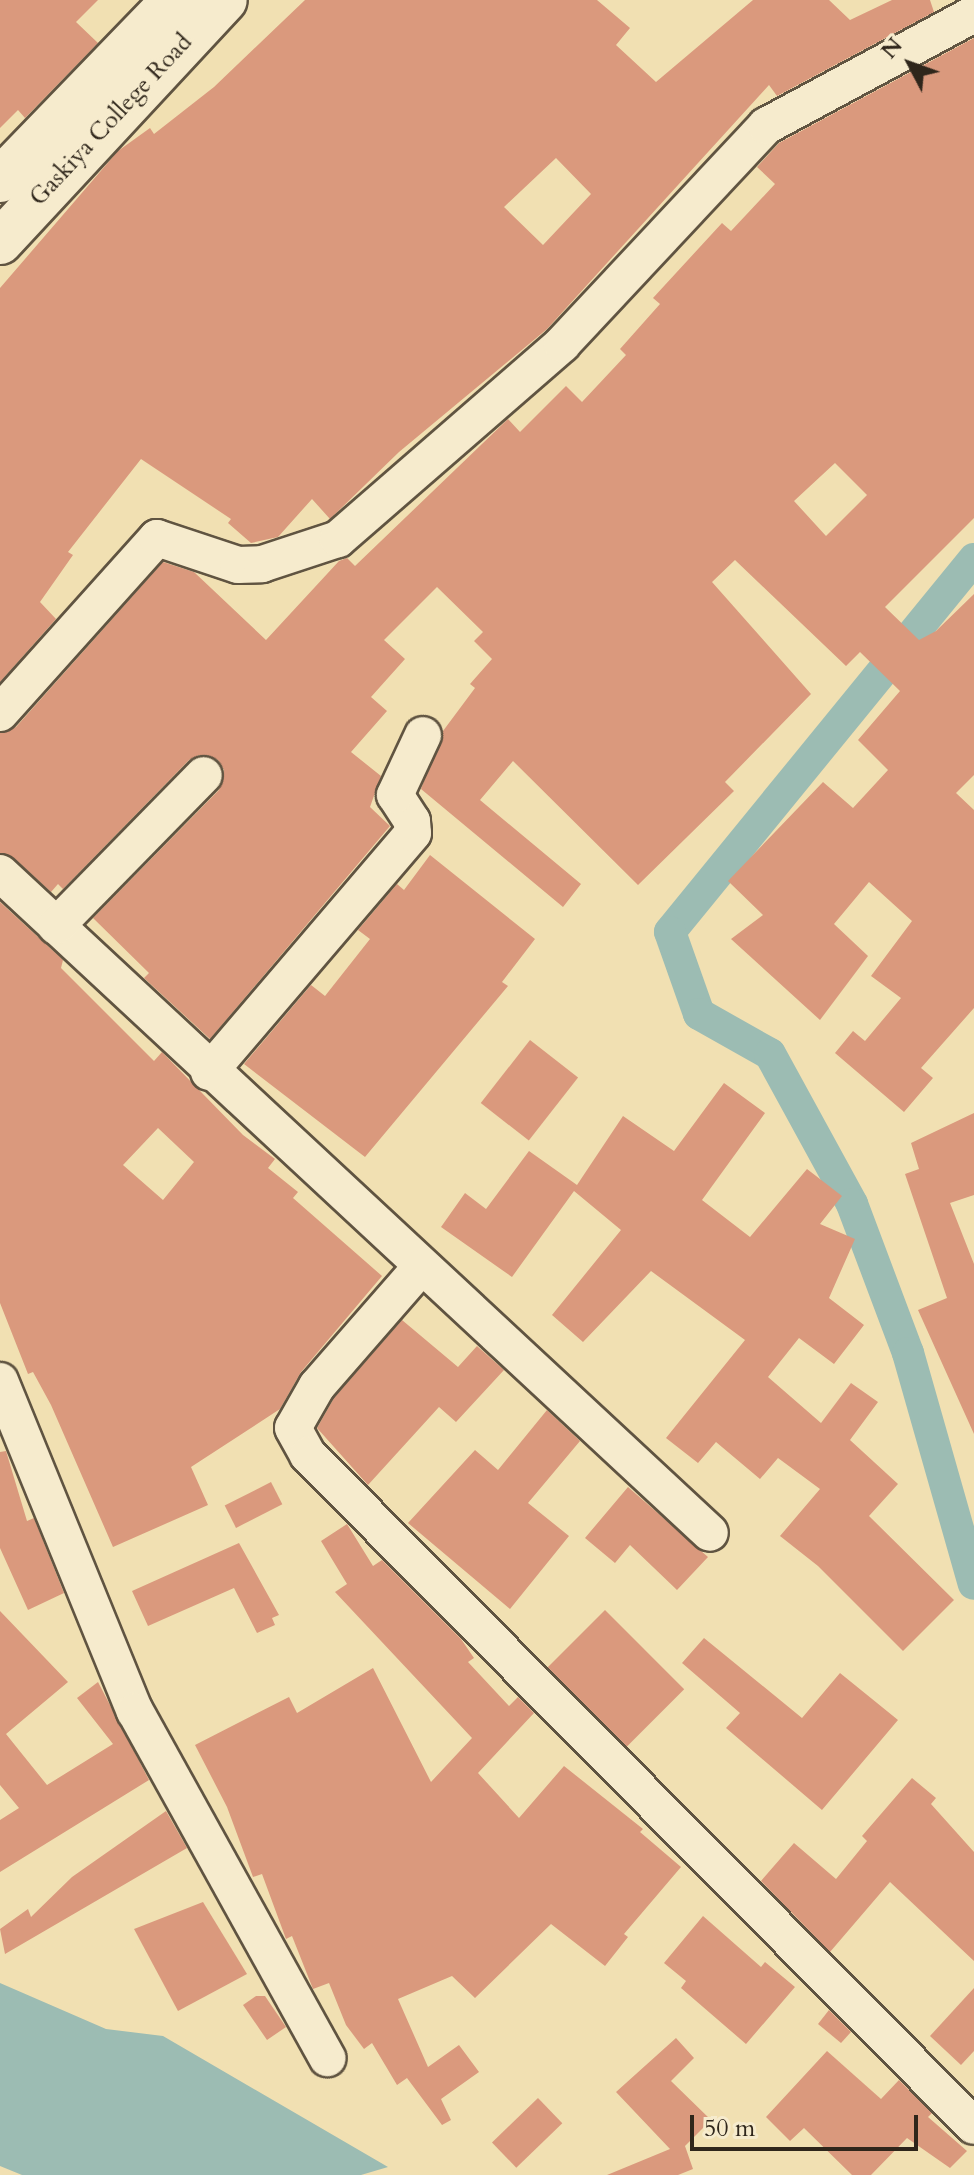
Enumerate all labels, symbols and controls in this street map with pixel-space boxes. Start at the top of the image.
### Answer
north arrow [870,24,950,104]
street label: Gaskiya College Road [24,28,198,212]
text: N [874,31,909,65]
scale bar [694,2099,922,2149]
text: 50 m [704,2112,755,2145]

